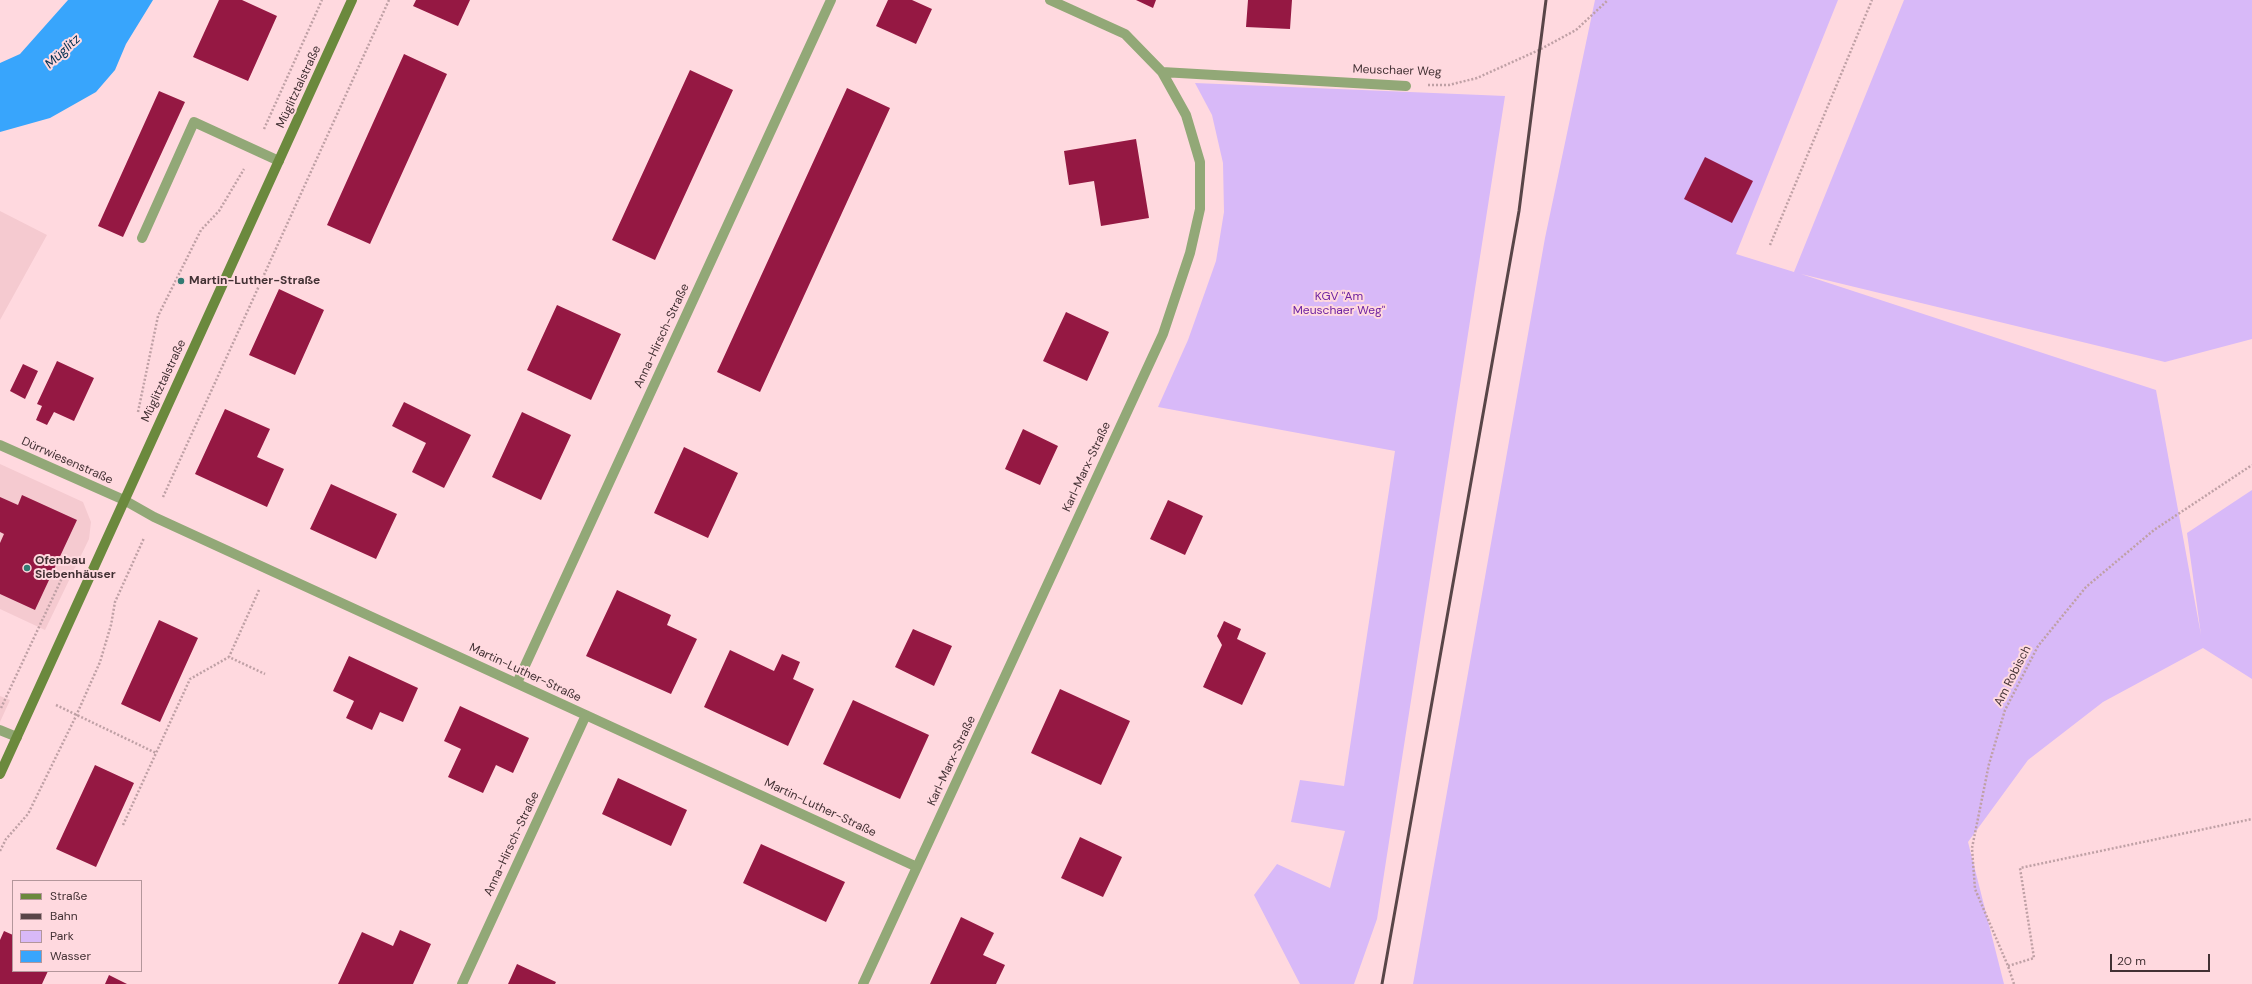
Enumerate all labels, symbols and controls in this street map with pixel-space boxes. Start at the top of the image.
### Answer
water label: Müglitz [42,32,84,72]
street label: Müglitztalstraße [274,43,324,131]
street label: Meuschaer Weg [1352,62,1442,80]
place label: Martin-Luther-Straße [189,274,320,288]
marker: Martin-Luther-Straße [176,276,186,286]
street label: Anna-Hirsch-Straße [631,281,693,391]
park label: KGV "Am Meuschaer Weg" [1293,290,1385,318]
street label: Müglitztalstraße [139,337,189,425]
street label: Karl-Marx-Straße [1060,420,1114,514]
street label: Dürrwiesenstraße [19,434,115,488]
place label: Ofenbau Siebenhäuser [35,554,116,582]
marker: Ofenbau Siebenhäuser [22,563,32,573]
street label: Martin-Luther-Straße [467,641,583,705]
street label: Am Robisch [1992,643,2034,709]
street label: Karl-Marx-Straße [925,714,979,808]
street label: Martin-Luther-Straße [762,776,878,840]
street label: Anna-Hirsch-Straße [481,789,543,899]
legend [12,880,142,972]
text: Straße [50,888,87,904]
text: Bahn [50,908,78,924]
text: Park [50,928,74,944]
scale bar [2112,946,2212,972]
text: Wasser [50,948,91,964]
text: 20 m [2117,953,2146,969]

